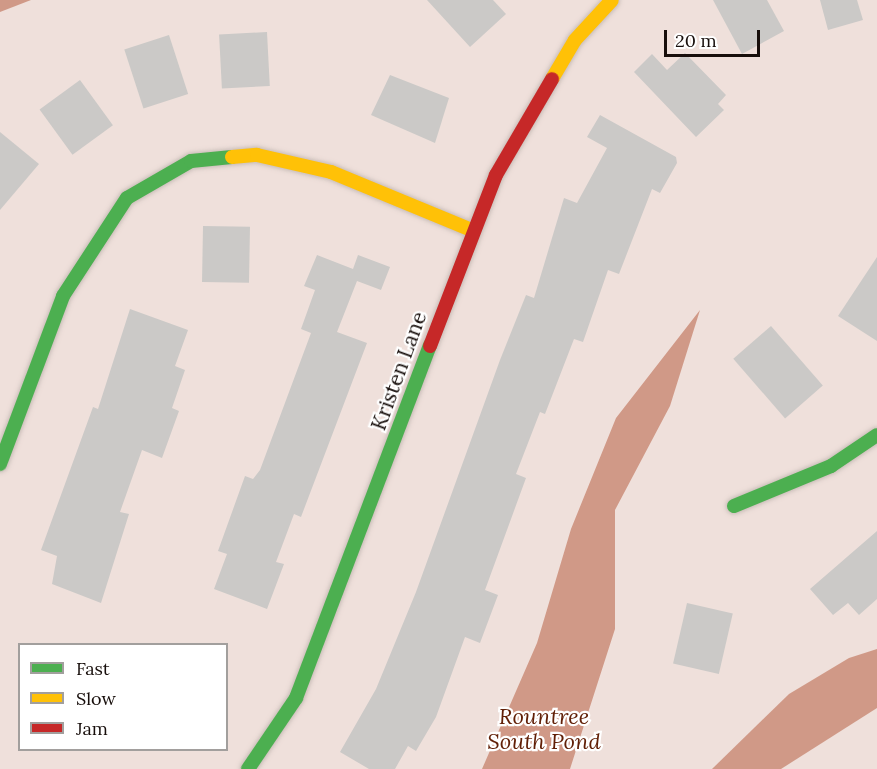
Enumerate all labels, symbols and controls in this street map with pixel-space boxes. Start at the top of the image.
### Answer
scale bar [667,18,763,56]
text: 20 m [675,29,717,52]
street label: Kristen Lane [366,308,432,434]
legend [18,643,228,751]
text: Fast [76,657,110,680]
text: Slow [76,687,116,710]
water label: Rountree South Pond [487,703,601,754]
text: Jam [76,717,108,740]

